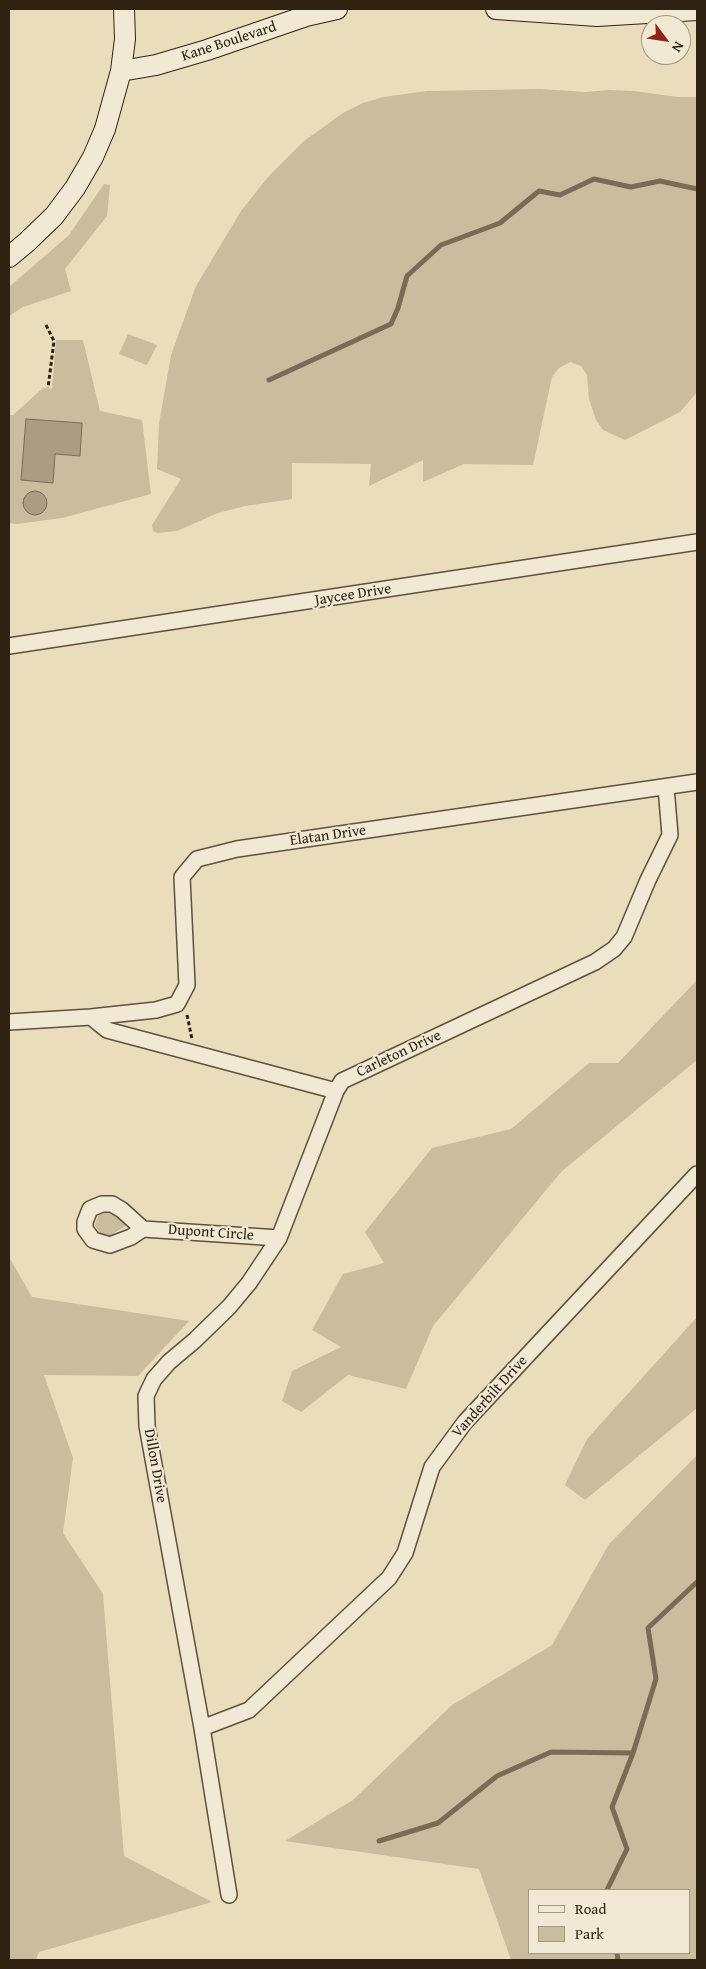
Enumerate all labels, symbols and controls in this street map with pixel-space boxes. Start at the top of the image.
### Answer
north arrow [641,15,691,65]
street label: Kane Boulevard [179,18,279,66]
text: N [667,38,689,56]
street label: Jaycee Drive [314,580,392,610]
street label: Elatan Drive [289,822,367,850]
street label: Carleton Drive [354,1027,444,1081]
street label: Dupont Circle [167,1221,255,1245]
street label: Vanderbilt Drive [448,1352,532,1442]
street label: Dillon Drive [140,1428,170,1504]
legend [528,1889,691,1954]
text: Road [575,1898,606,1919]
text: Park [575,1923,604,1944]

